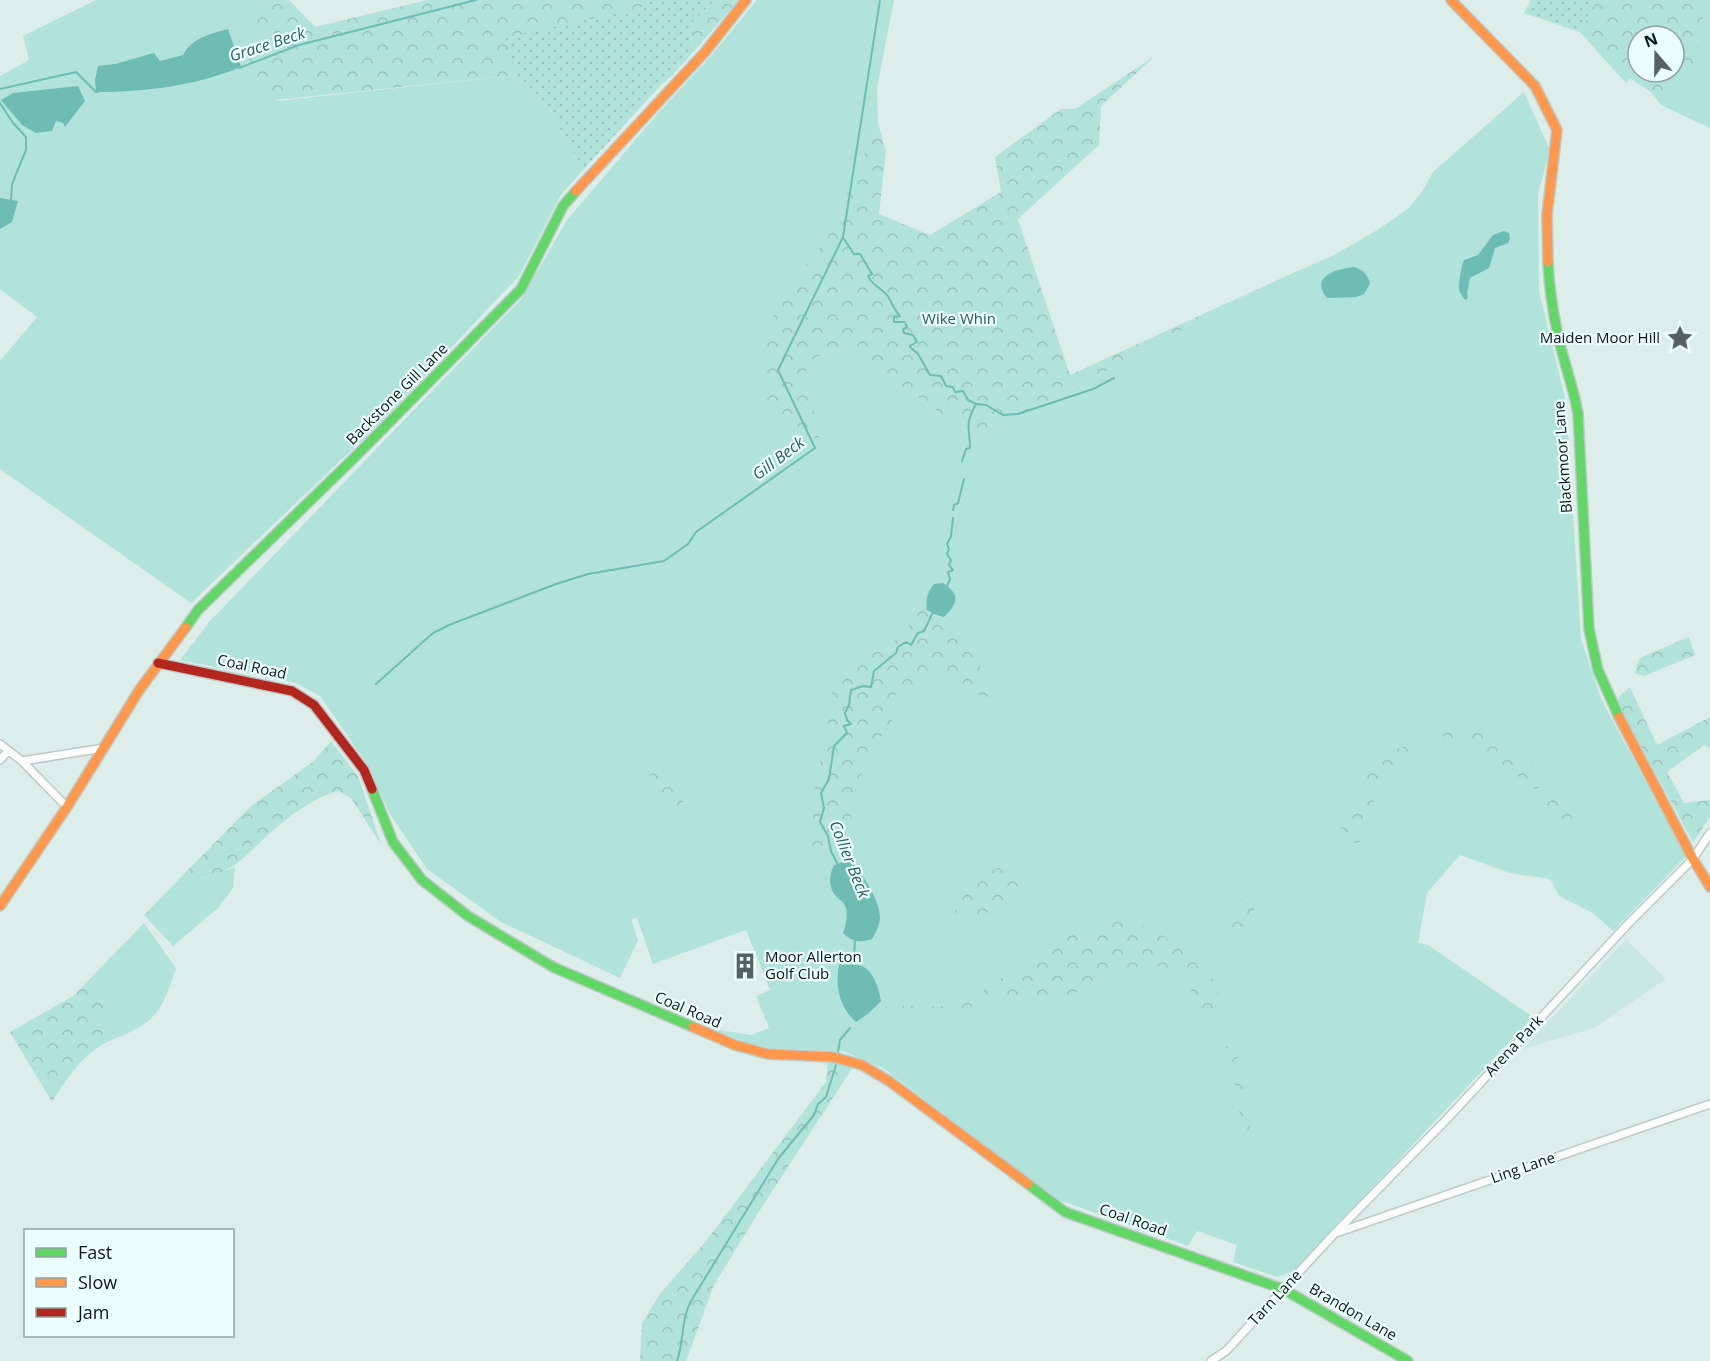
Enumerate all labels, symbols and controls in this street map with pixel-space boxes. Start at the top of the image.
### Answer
water label: Grace Beck [226,21,309,67]
north arrow [1626,24,1686,84]
text: N [1641,27,1661,52]
park label: Wike Whin [922,308,996,328]
place icon: Maiden Moor Hill [1665,323,1695,353]
place label: Maiden Moor Hill [1540,327,1660,347]
street label: Backstone Gill Lane [341,338,451,448]
street label: Blackmoor Lane [1548,400,1576,514]
water label: Gill Beck [748,431,809,485]
street label: Coal Road [216,649,289,683]
water label: Collier Beck [825,817,876,902]
place label: Moor Allerton Golf Club [765,946,862,983]
building icon: Moor Allerton Golf Club [730,951,760,981]
street label: Coal Road [652,986,725,1032]
street label: Arena Park [1480,1010,1547,1080]
street label: Ling Lane [1488,1147,1557,1187]
street label: Coal Road [1097,1198,1170,1240]
legend [24,1229,234,1337]
text: Fast [78,1240,112,1264]
street label: Tarn Lane [1243,1265,1305,1330]
text: Slow [78,1270,117,1294]
street label: Brandon Lane [1306,1278,1401,1344]
text: Jam [76,1300,110,1324]

